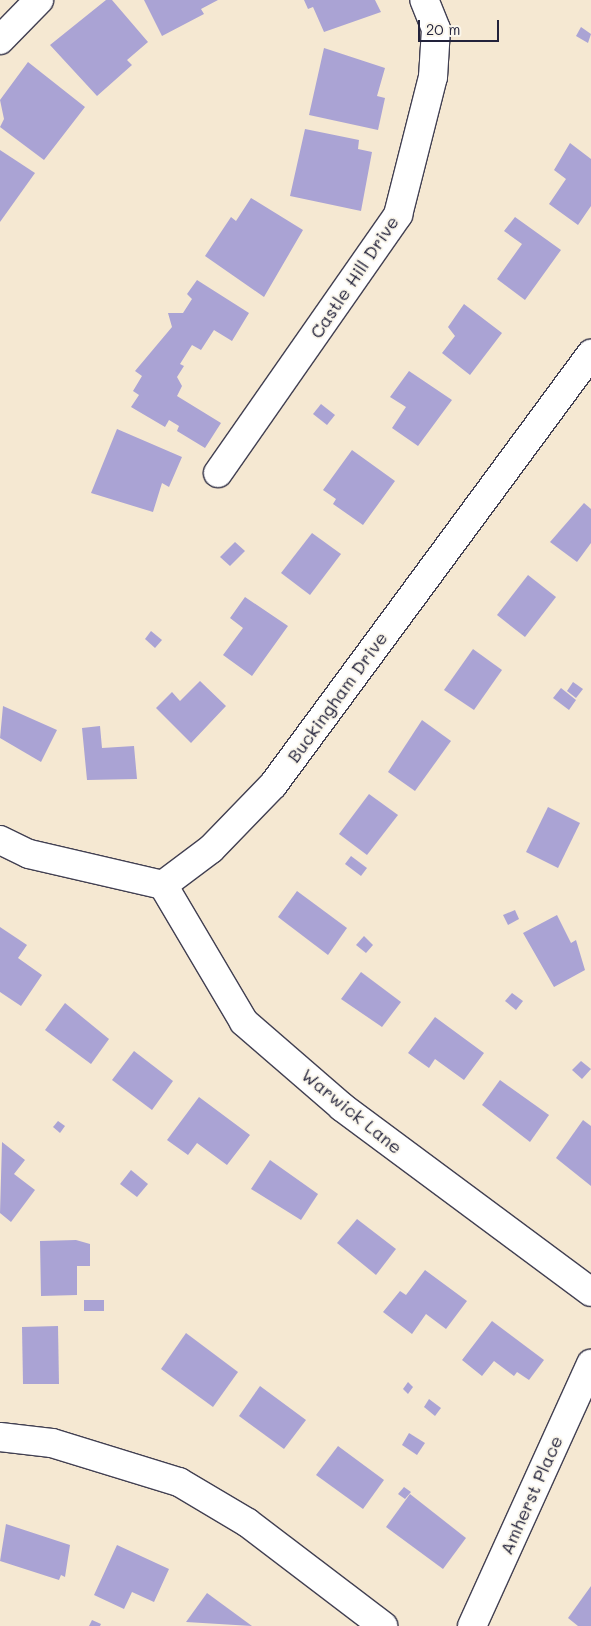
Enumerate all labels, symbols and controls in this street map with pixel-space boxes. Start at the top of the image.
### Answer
scale bar [421,10,502,42]
text: 20 m [426,19,460,39]
street label: Castle Hill Drive [305,212,403,342]
street label: Buckingham Drive [282,627,392,767]
street label: Warwick Lane [297,1064,407,1158]
street label: Amherst Place [495,1432,567,1558]

